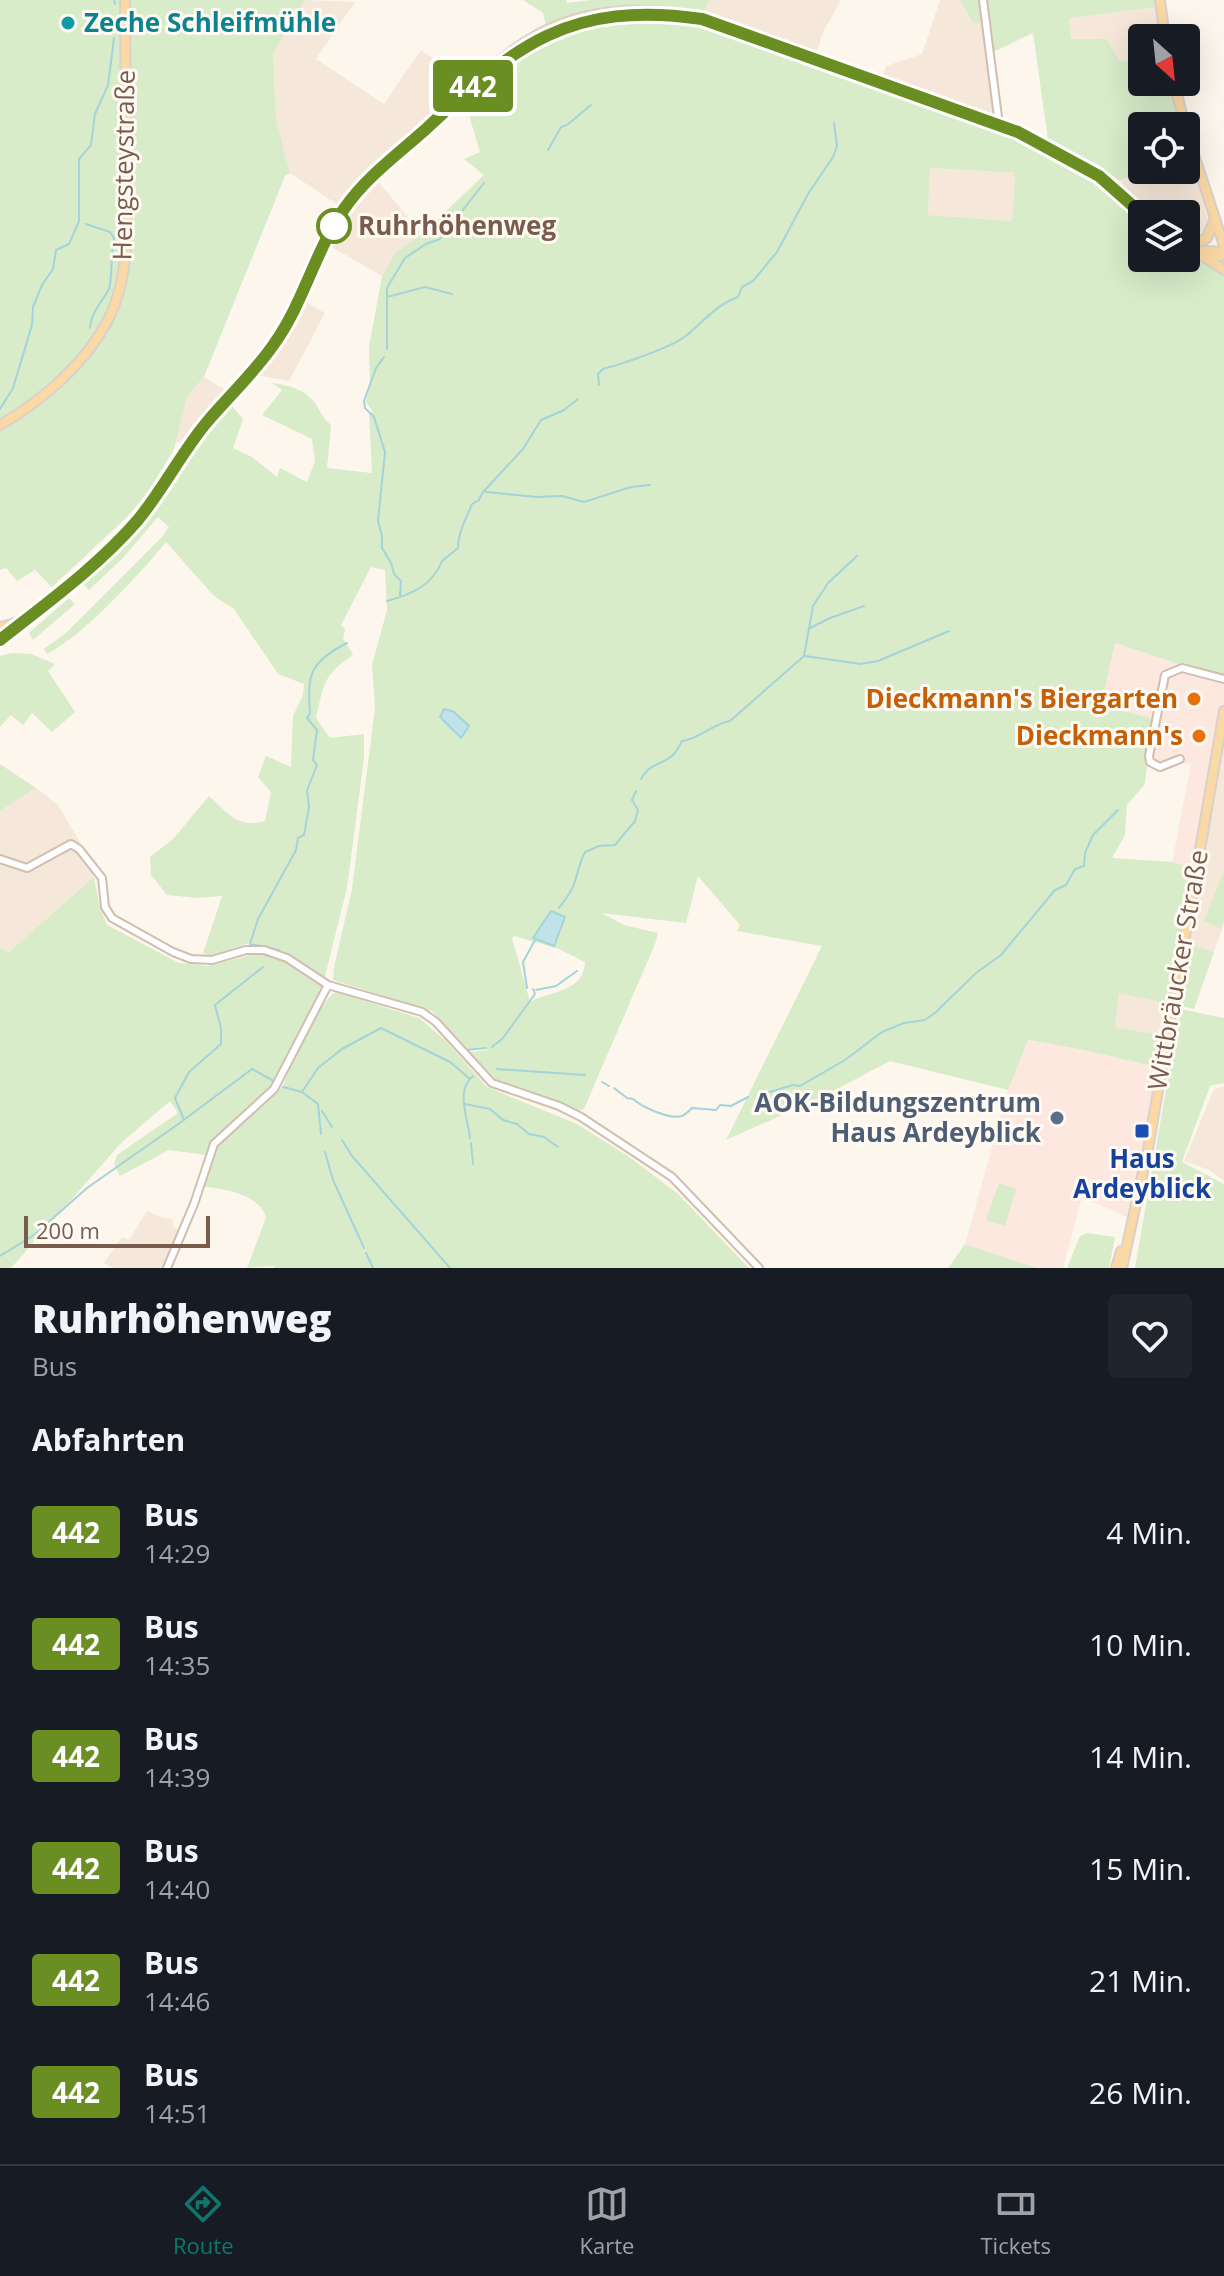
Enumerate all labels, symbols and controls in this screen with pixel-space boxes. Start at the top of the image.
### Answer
place label: Zeche Schleifmühle [84,4,336,40]
marker: Zeche Schleifmühle [59,14,77,32]
north arrow [1128,24,1200,96]
map controls [1128,24,1200,272]
line badge: 442 [427,60,519,112]
text: 442 [449,67,497,105]
street label: Hengsteystraße [103,69,143,261]
button: locate [1128,112,1200,184]
button: layers [1128,200,1200,272]
place label: Ruhrhöhenweg [358,207,556,243]
marker: Ruhrhöhenweg [317,209,351,243]
place label: Dieckmann's Biergarten [865,680,1178,716]
marker: Dieckmann's Biergarten [1185,690,1203,708]
place label: Dieckmann's [1016,717,1183,753]
marker: Dieckmann's [1190,727,1208,745]
street label: Wittbräucker Straße [1138,847,1216,1093]
place label: AOK-Bildungszentrum Haus Ardeyblick [754,1084,1042,1150]
marker: AOK-Bildungszentrum Haus Ardeyblick [1048,1109,1066,1127]
marker: Haus Ardeyblick [1133,1122,1151,1140]
place label: Haus Ardeyblick [1073,1140,1212,1206]
scale bar [24,1212,210,1248]
text: 200 m [36,1215,100,1245]
text: Ruhrhöhenweg [32,1292,332,1344]
button: heart [1108,1294,1192,1378]
text: Bus [32,1348,77,1384]
text: Abfahrten [32,1419,185,1460]
text: Bus [144,1494,199,1535]
text: 4 Min. [1106,1512,1192,1553]
text: 442 [52,1513,100,1551]
text: 14:29 [144,1535,210,1571]
text: Bus [144,1606,199,1647]
text: 10 Min. [1089,1624,1192,1665]
text: 442 [52,1625,100,1663]
text: 14:35 [144,1647,210,1683]
text: Bus [144,1718,199,1759]
text: 14 Min. [1089,1736,1192,1777]
text: 442 [52,1737,100,1775]
text: 14:39 [144,1759,210,1795]
text: Bus [144,1830,199,1871]
text: 15 Min. [1089,1848,1192,1889]
text: 442 [52,1849,100,1887]
text: 14:40 [144,1871,210,1907]
text: Bus [144,1942,199,1983]
text: 21 Min. [1089,1960,1192,2001]
text: 442 [52,1961,100,1999]
text: 14:46 [144,1983,210,2019]
text: Bus [144,2054,199,2095]
text: 26 Min. [1089,2072,1192,2113]
text: 442 [52,2073,100,2111]
text: 14:51 [144,2095,210,2131]
tab: Route [173,2182,234,2260]
tab: Karte [580,2182,634,2260]
tab: Tickets [981,2182,1051,2260]

